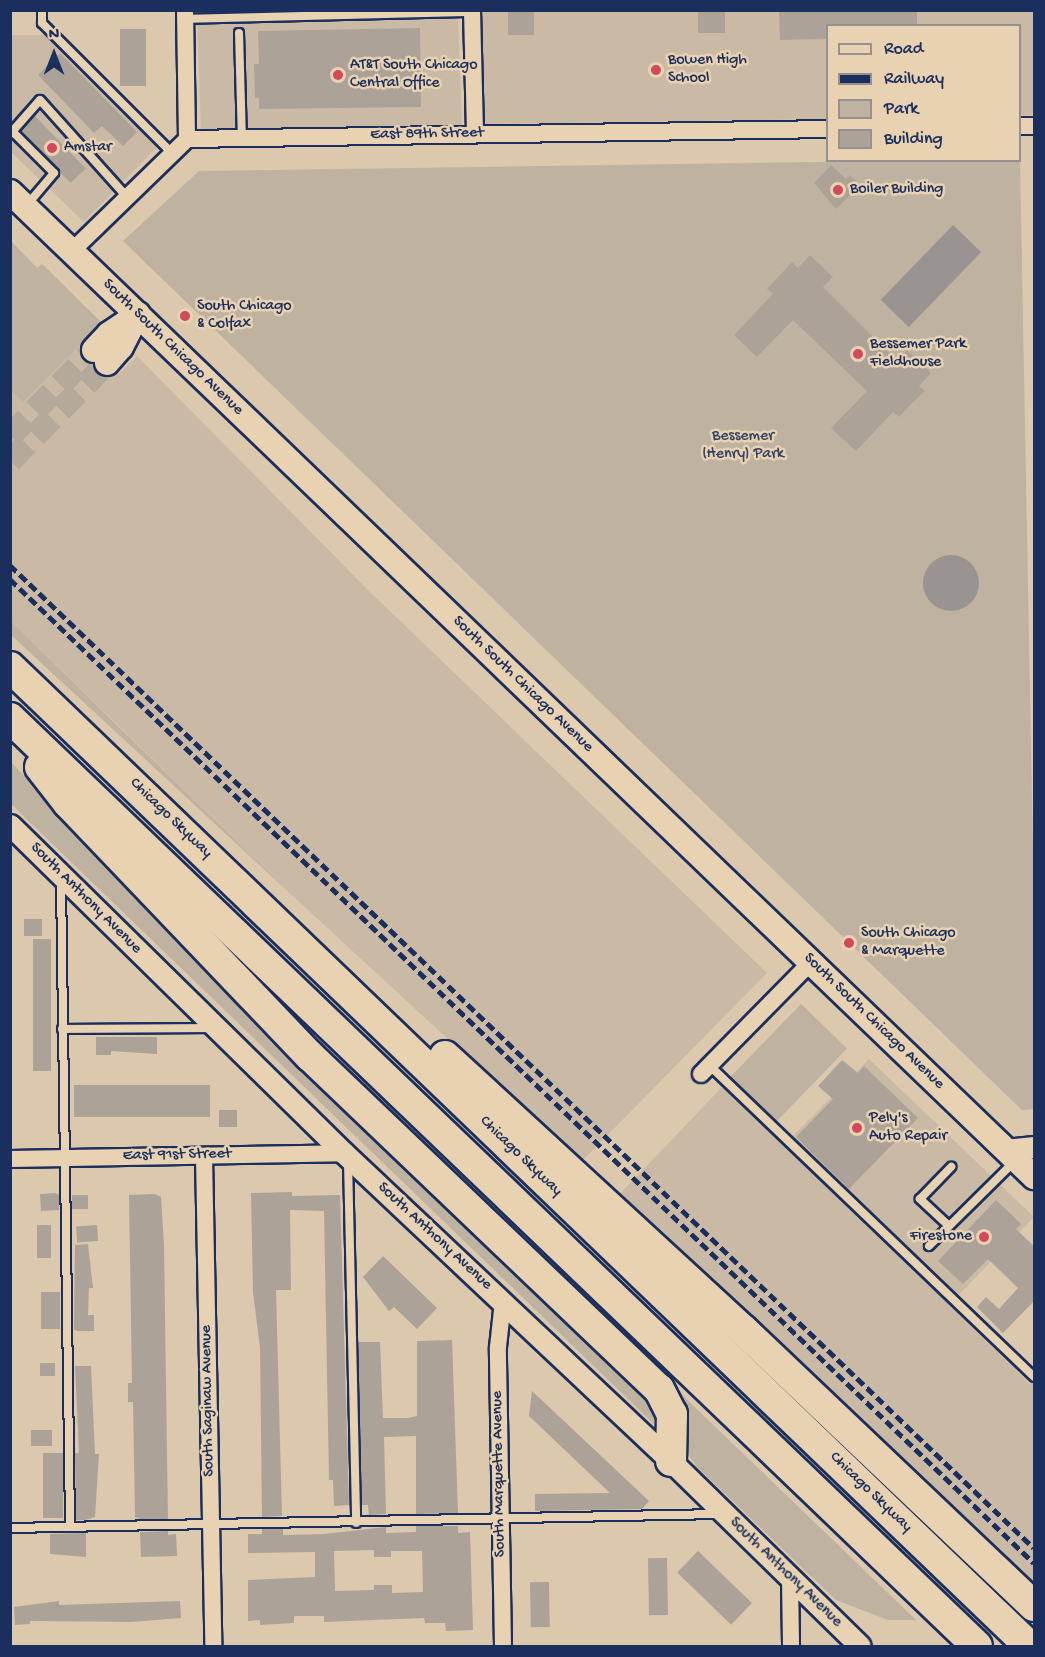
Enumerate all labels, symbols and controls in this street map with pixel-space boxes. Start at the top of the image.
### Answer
north arrow [24,24,84,84]
legend [826,24,1021,162]
text: N [49,26,59,45]
text: Road [884,39,923,60]
place label: Bowen High School [668,51,747,89]
place label: AT&T South Chicago Central Office [350,56,478,94]
marker: Bowen High School [649,63,663,77]
marker: AT&T South Chicago Central Office [331,68,345,82]
text: Railway [884,69,944,90]
text: Park [884,99,918,120]
street label: East 89th Street [370,124,484,146]
text: Building [884,129,943,150]
place label: Amstar [64,138,112,158]
marker: Amstar [45,141,59,155]
place label: Boiler Building [850,180,943,200]
marker: Boiler Building [831,183,845,197]
street label: South South Chicago Avenue [97,276,247,420]
place label: South Chicago & Colfax [197,297,292,335]
marker: South Chicago & Colfax [178,309,192,323]
place label: Bessemer Park Fieldhouse [870,335,966,373]
marker: Bessemer Park Fieldhouse [851,347,865,361]
park label: Bessemer (Henry) Park [702,427,784,465]
street label: South South Chicago Avenue [447,613,597,757]
street label: Chicago Skyway [125,775,215,863]
street label: South Anthony Avenue [25,839,145,959]
place label: South Chicago & Marquette [861,924,956,962]
marker: South Chicago & Marquette [842,936,856,950]
street label: South South Chicago Avenue [798,950,948,1094]
place label: Pely's Auto Repair [869,1109,947,1147]
street label: Chicago Skyway [475,1113,565,1201]
marker: Pely's Auto Repair [850,1121,864,1135]
street label: East 91st Street [123,1145,231,1167]
street label: South Anthony Avenue [373,1179,495,1295]
place label: Firestone [910,1227,972,1247]
marker: Firestone [977,1230,991,1244]
street label: South Saginaw Avenue [198,1325,220,1477]
street label: South Marquette Avenue [489,1391,511,1557]
street label: Chicago Skyway [825,1449,915,1537]
street label: South Anthony Avenue [724,1514,846,1632]

